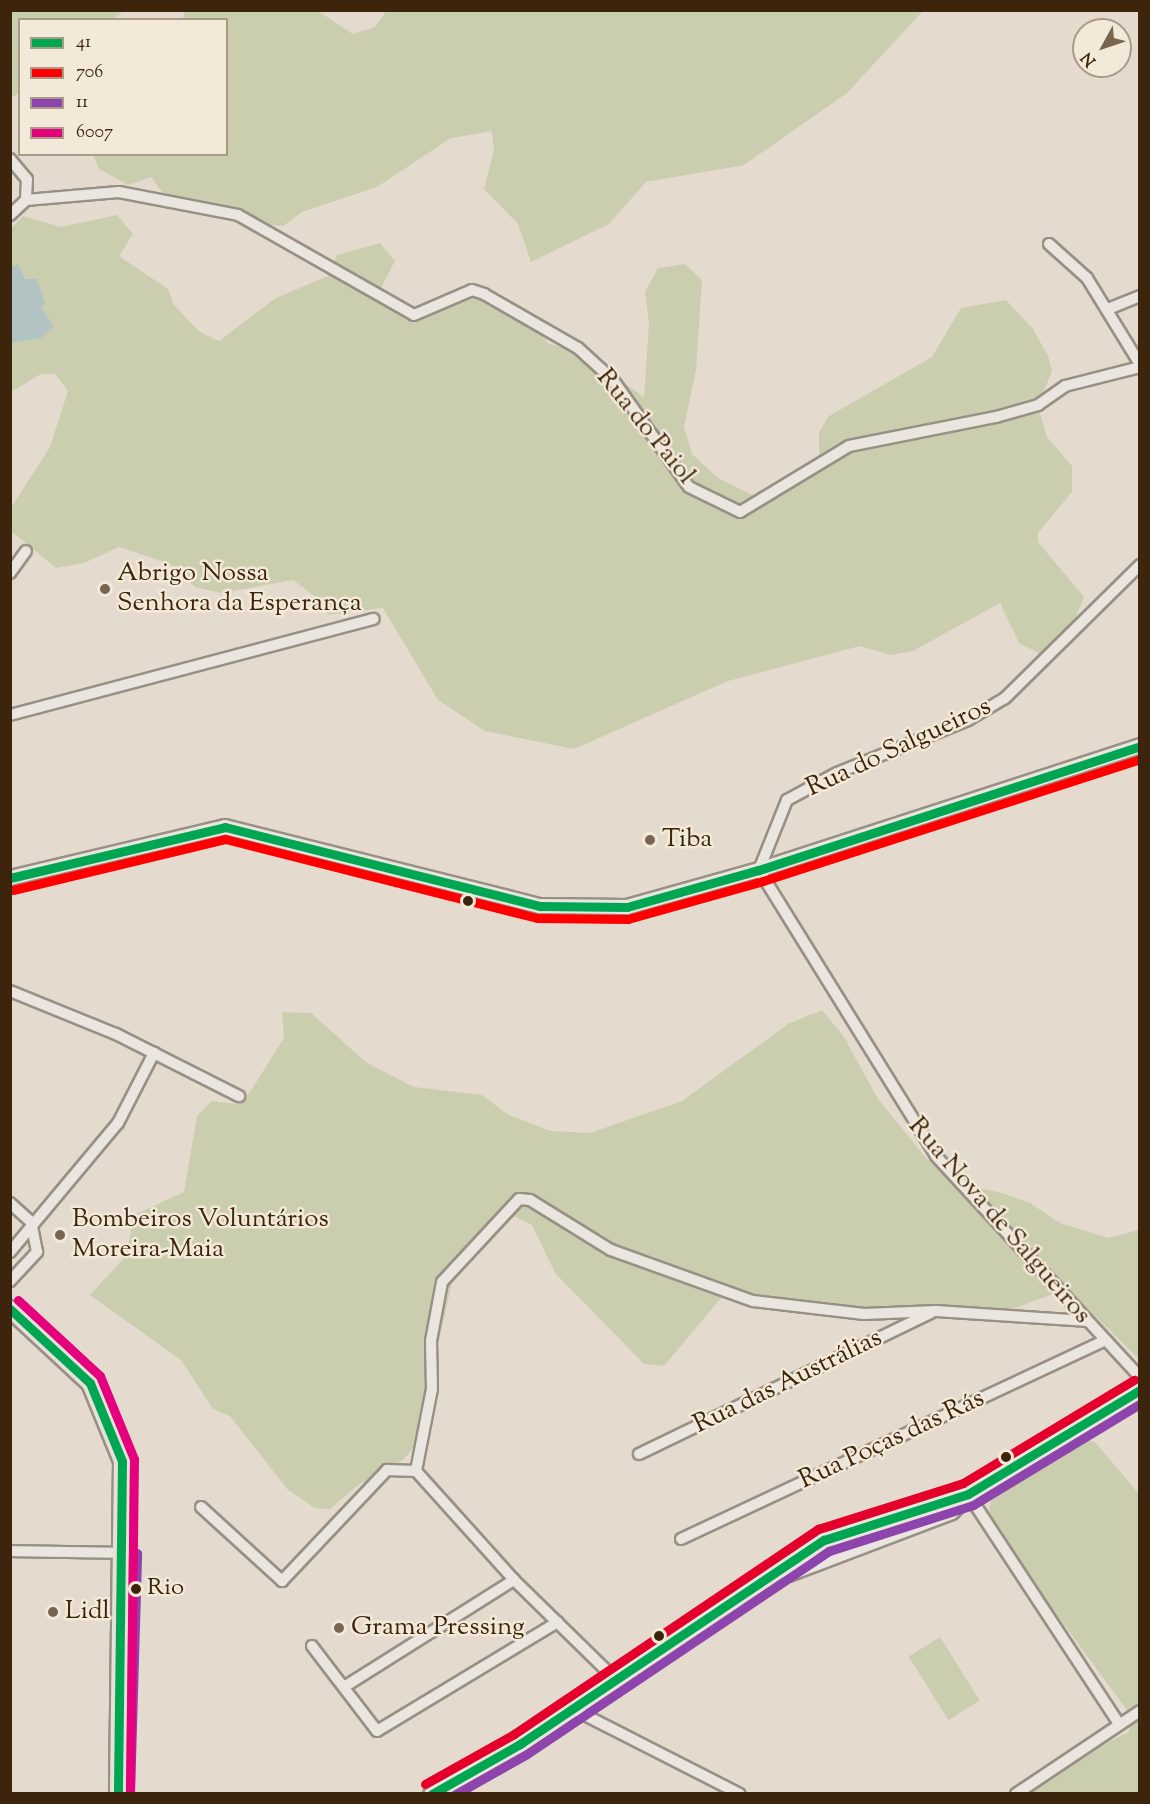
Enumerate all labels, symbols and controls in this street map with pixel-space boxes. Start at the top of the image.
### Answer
legend [18,18,228,156]
north arrow [1072,18,1132,78]
text: 41 [76,30,91,56]
text: N [1076,46,1102,71]
text: 706 [76,60,103,86]
text: 11 [76,90,88,116]
text: 6007 [76,120,113,146]
street label: Rua do Paiol [589,363,701,491]
place label: Abrigo Nossa Senhora da Esperança [117,558,362,620]
marker: Abrigo Nossa Senhora da Esperança [98,582,112,596]
street label: Rua do Salgueiros [802,692,996,804]
place label: Tiba [662,824,712,856]
marker: Tiba [643,833,657,847]
unlabelled marker [462,895,474,907]
street label: Rua Nova de Salgueiros [901,1111,1097,1331]
place label: Bombeiros Voluntários Moreira-Maia [72,1204,329,1266]
marker: Bombeiros Voluntários Moreira-Maia [53,1228,67,1242]
street label: Rua das Austrálias [689,1323,887,1441]
street label: Rua Poças das Rás [794,1383,990,1497]
unlabelled marker [1000,1451,1012,1463]
place label: Rio [147,1575,184,1603]
marker: Rio [130,1583,142,1595]
place label: Lidl [65,1596,110,1628]
marker: Lidl [46,1605,60,1619]
place label: Grama Pressing [351,1612,525,1644]
marker: Grama Pressing [332,1621,346,1635]
unlabelled marker [653,1630,665,1642]

